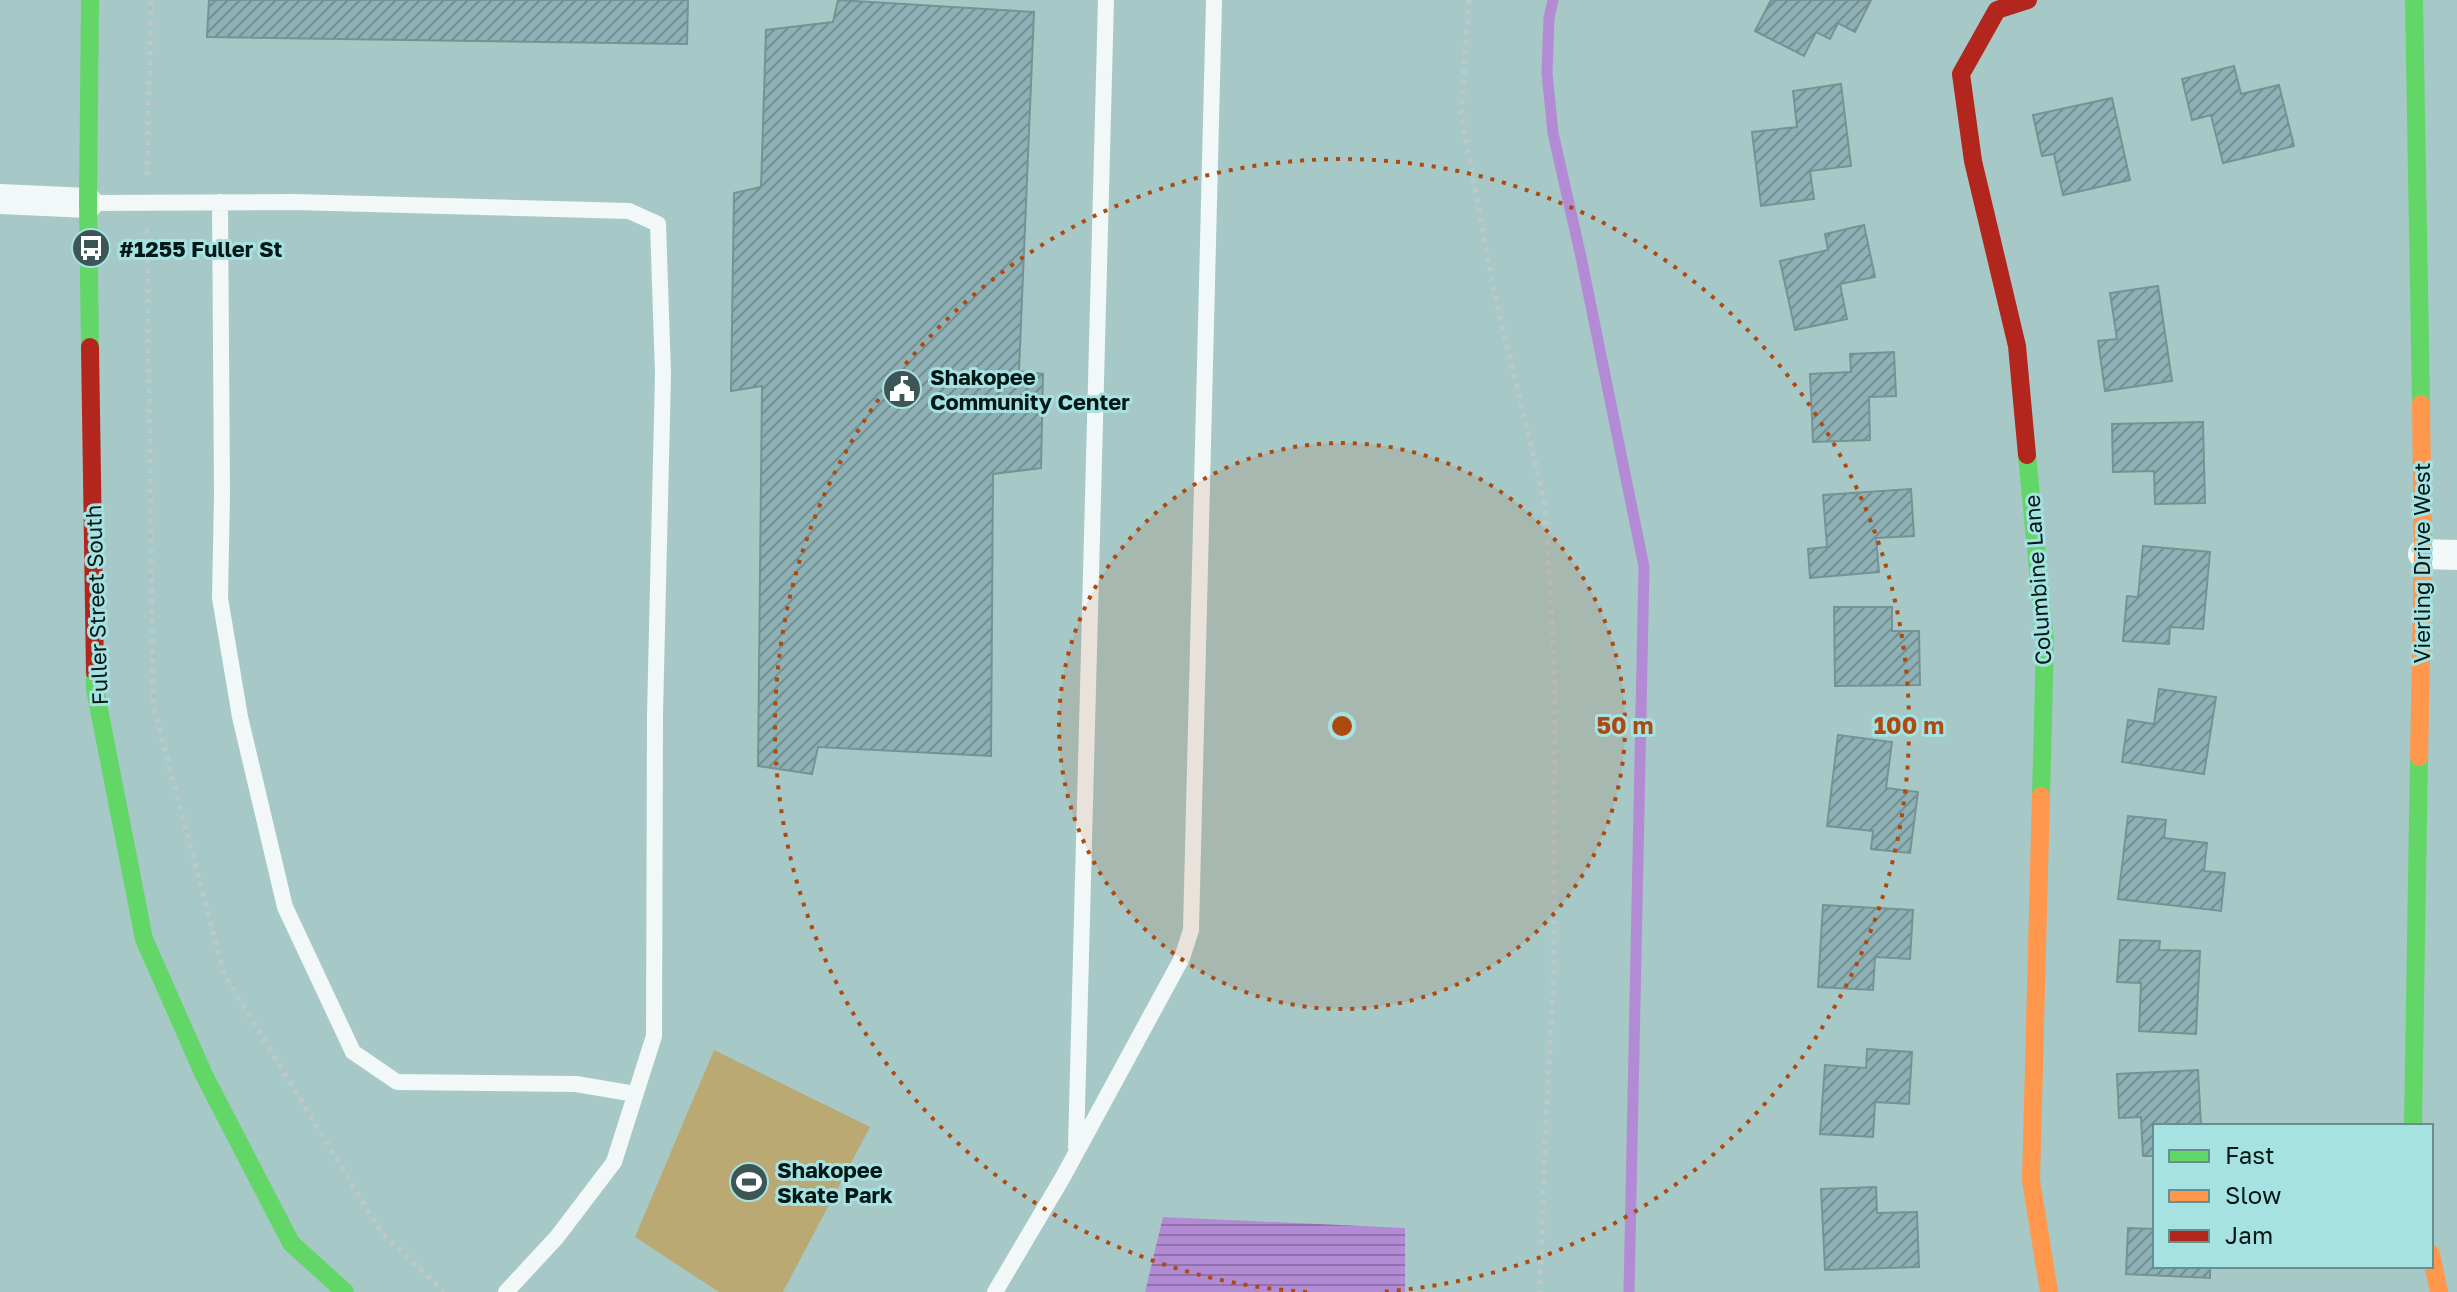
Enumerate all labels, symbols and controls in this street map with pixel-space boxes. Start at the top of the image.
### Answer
bus stop icon: #1255 Fuller St [70,227,112,269]
place label: #1255 Fuller St [119,235,282,262]
place label: Shakopee Community Center [930,363,1130,415]
public building icon: Shakopee Community Center [881,368,923,410]
street label: Vierling Drive West [2408,463,2435,663]
street label: Columbine Lane [2018,494,2056,666]
street label: Fuller Street South [79,504,113,706]
text: 50 m [1596,710,1654,739]
text: 100 m [1874,710,1944,739]
centre of rings [1328,712,1356,740]
legend [2153,1124,2433,1268]
text: Fast [2225,1140,2275,1169]
place label: Shakopee Skate Park [777,1156,893,1208]
sports icon: Shakopee Skate Park [728,1161,770,1203]
text: Slow [2225,1180,2281,1209]
text: Jam [2225,1220,2273,1249]

